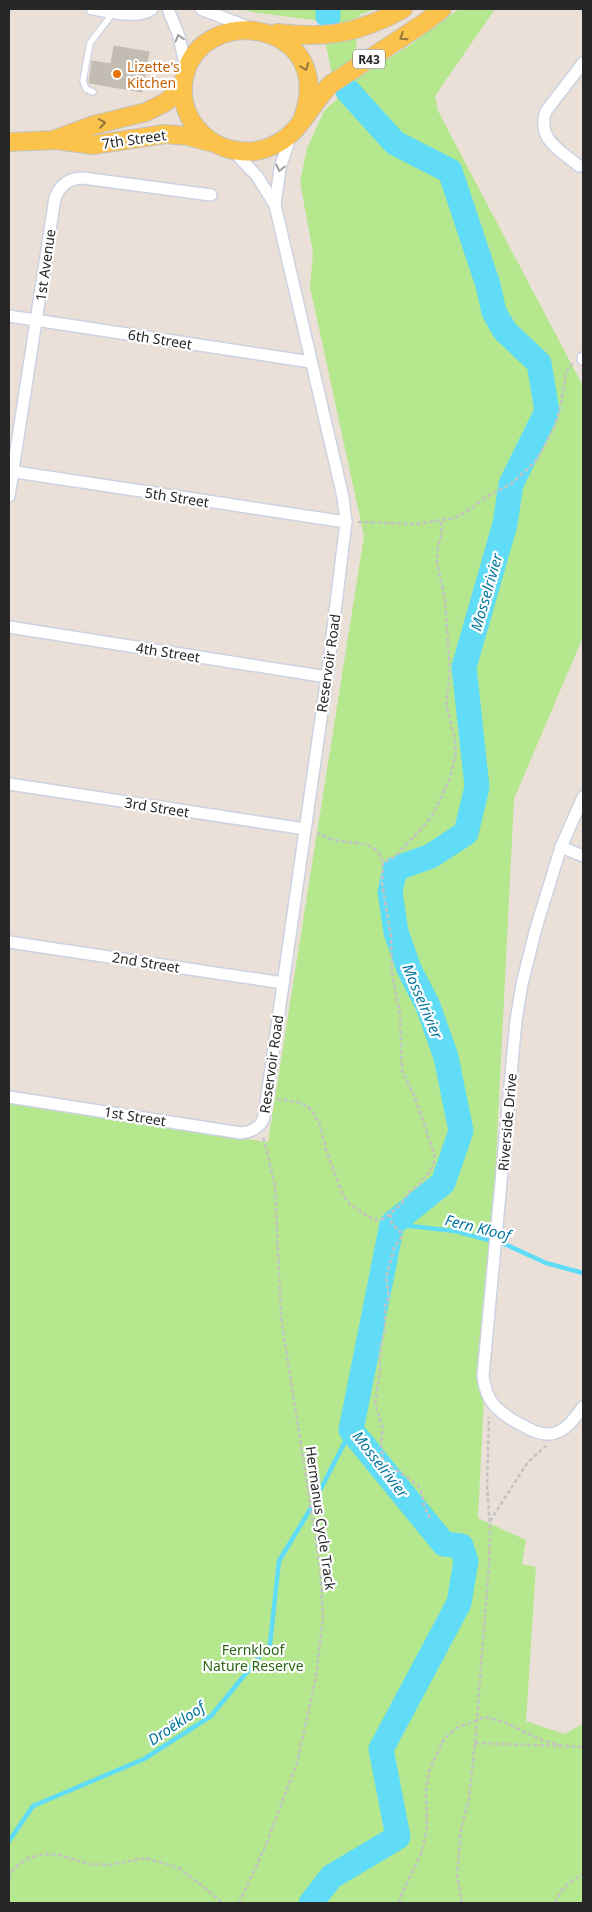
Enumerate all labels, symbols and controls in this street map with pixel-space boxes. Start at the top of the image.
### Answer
one-way arrow [399,31,408,40]
one-way arrow [175,35,185,43]
road number: R43 [353,50,385,68]
place label: Lizette's Kitchen [127,57,180,92]
one-way arrow [299,62,309,71]
marker: Lizette's Kitchen [111,68,123,80]
one-way arrow [97,119,106,129]
street label: 7th Street [101,125,167,153]
one-way arrow [275,164,286,173]
street label: 1st Avenue [31,228,59,302]
street label: 6th Street [127,325,193,353]
street label: 5th Street [144,483,210,511]
water label: Mosselrivier [465,550,507,633]
street label: Reservoir Road [312,613,344,713]
street label: 4th Street [135,638,201,666]
street label: 3rd Street [123,793,191,821]
street label: 2nd Street [111,947,181,977]
water label: Mosselrivier [398,960,448,1042]
street label: Reservoir Road [255,1014,287,1114]
street label: Riverside Drive [493,1072,521,1172]
street label: 1st Street [103,1102,167,1130]
water label: Fern Kloof [443,1209,515,1245]
water label: Mosselrivier [349,1427,414,1502]
street label: Hermanus Cycle Track [301,1445,341,1592]
park label: Fernkloof Nature Reserve [202,1640,304,1675]
water label: Droëkloof [144,1695,210,1749]

